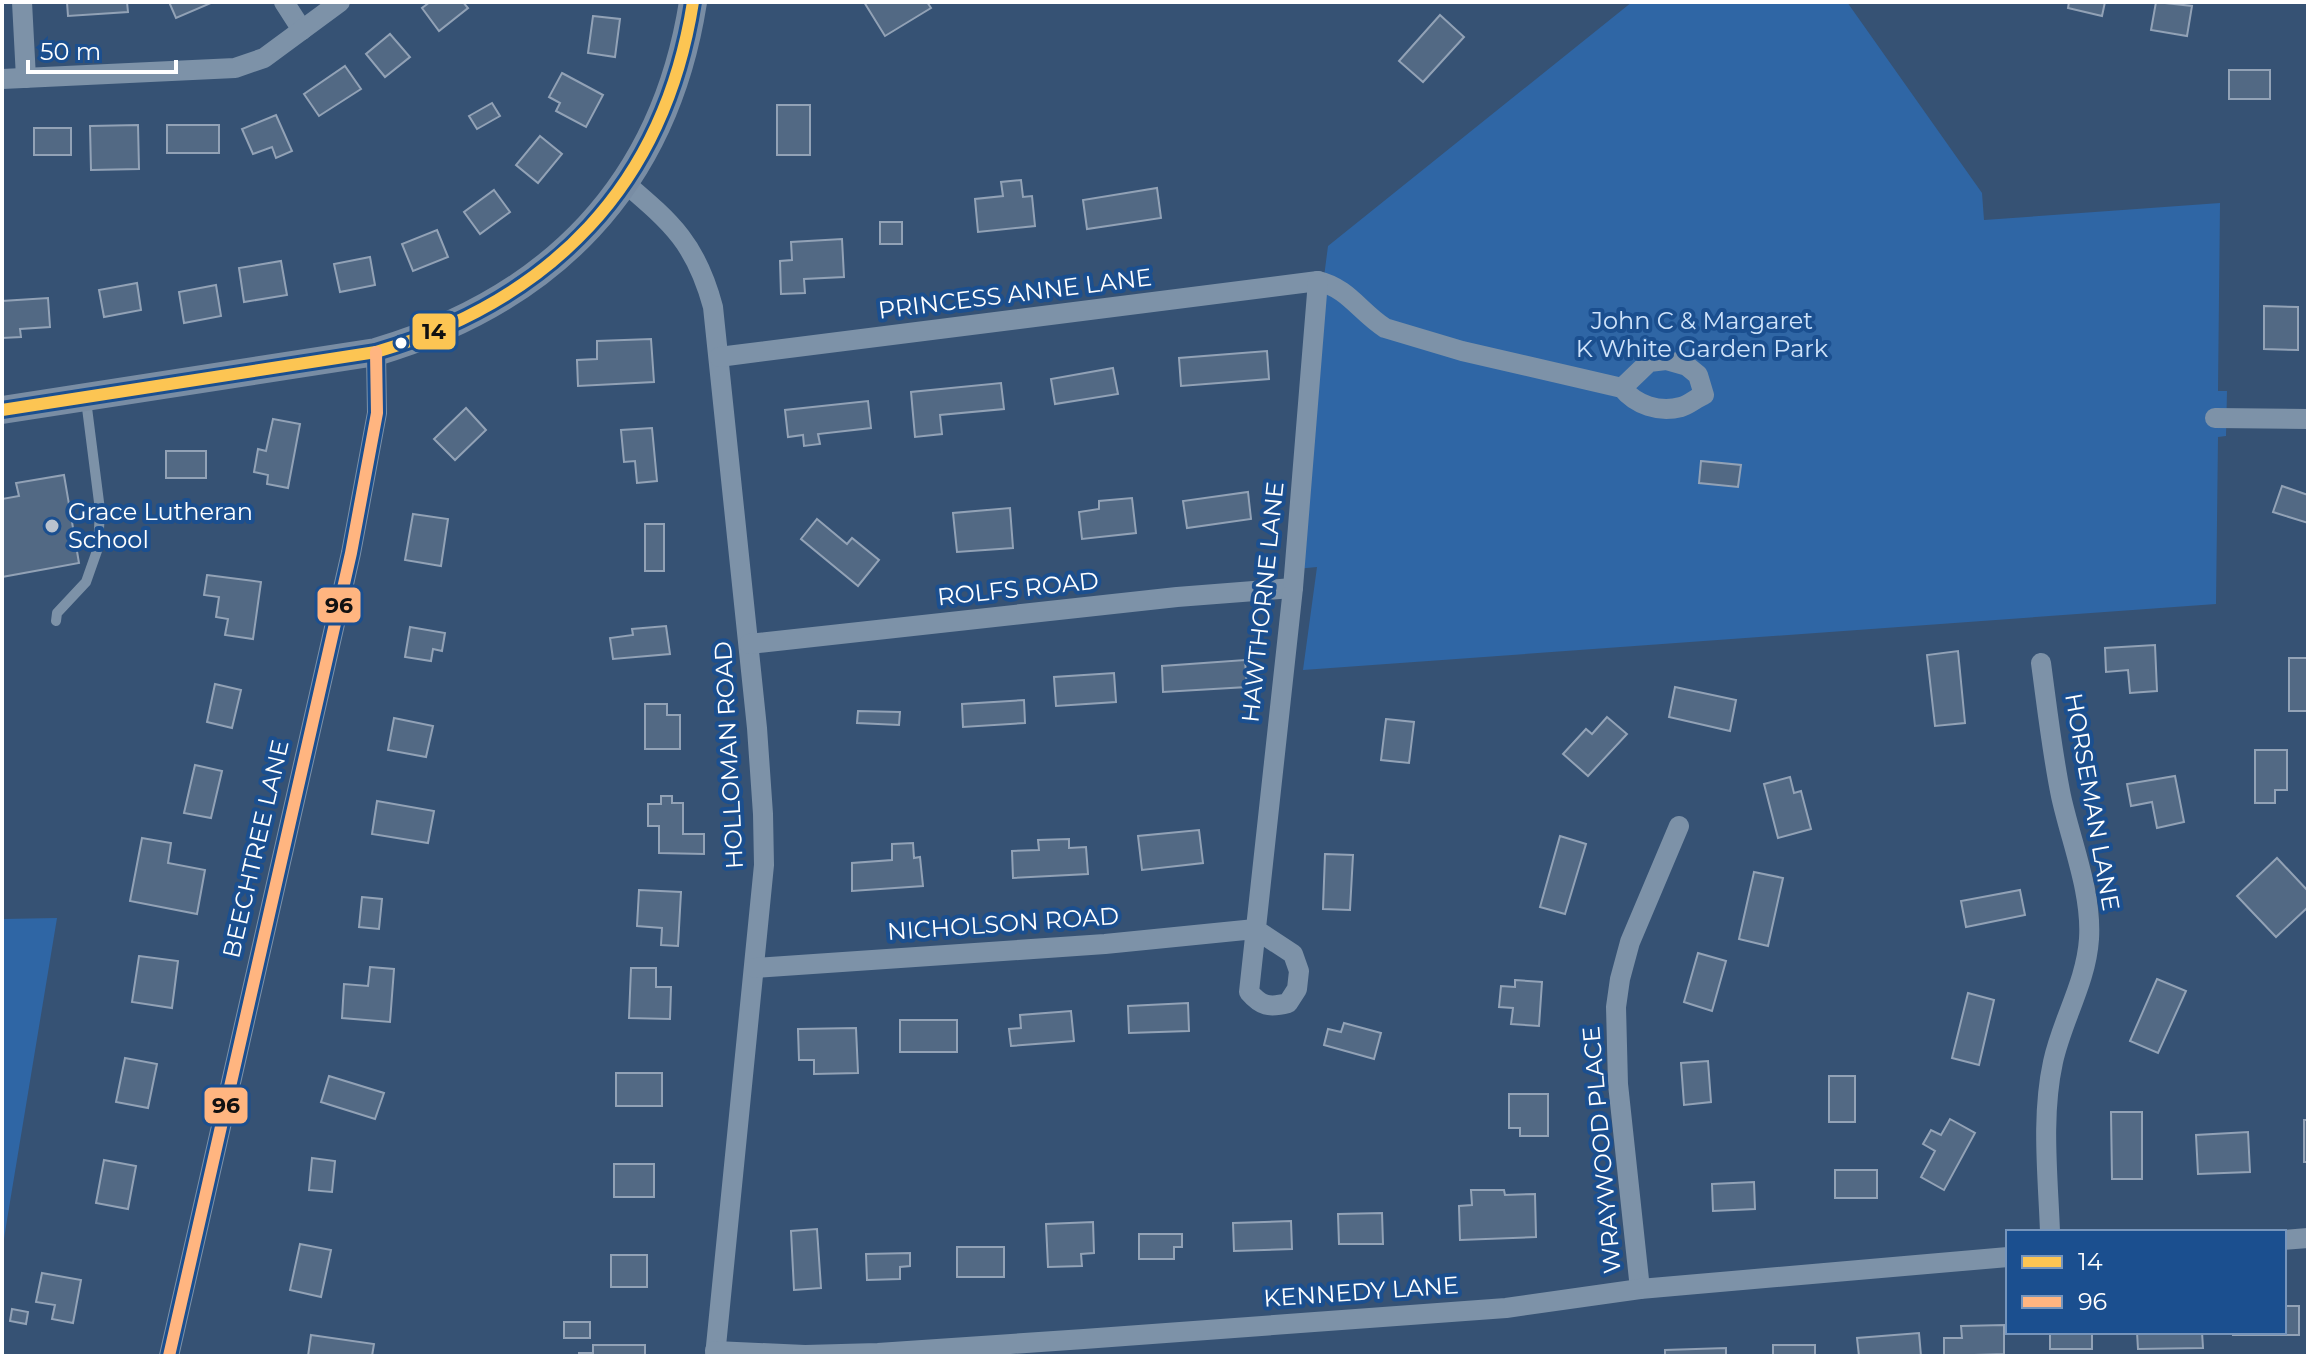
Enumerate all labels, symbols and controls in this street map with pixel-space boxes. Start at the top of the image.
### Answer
scale bar [28,24,176,74]
text: 50 m [40,37,101,66]
street label: PRINCESS ANNE LANE [876,262,1153,325]
park label: John C & Margaret K White Garden Park [1576,306,1829,363]
line badge: 14 [411,312,457,351]
text: 14 [422,318,446,345]
unlabelled marker [393,335,409,351]
street label: HAWTHORNE LANE [1235,480,1290,724]
place label: Grace Lutheran School [68,497,253,554]
marker: Grace Lutheran School [43,517,61,535]
street label: ROLFS ROAD [936,566,1100,611]
line badge: 96 [316,586,362,624]
text: 96 [325,592,353,619]
street label: HOLLOMAN ROAD [708,640,749,870]
street label: HORSEMAN LANE [2059,691,2126,913]
street label: BEECHTREE LANE [216,737,295,961]
street label: NICHOLSON ROAD [886,901,1120,946]
street label: WRAYWOOD PLACE [1576,1025,1627,1275]
line badge: 96 [203,1086,249,1125]
text: 96 [212,1092,240,1119]
legend [2006,1230,2286,1334]
text: 14 [2078,1247,2103,1276]
street label: KENNEDY LANE [1262,1270,1460,1313]
text: 96 [2078,1287,2107,1316]

